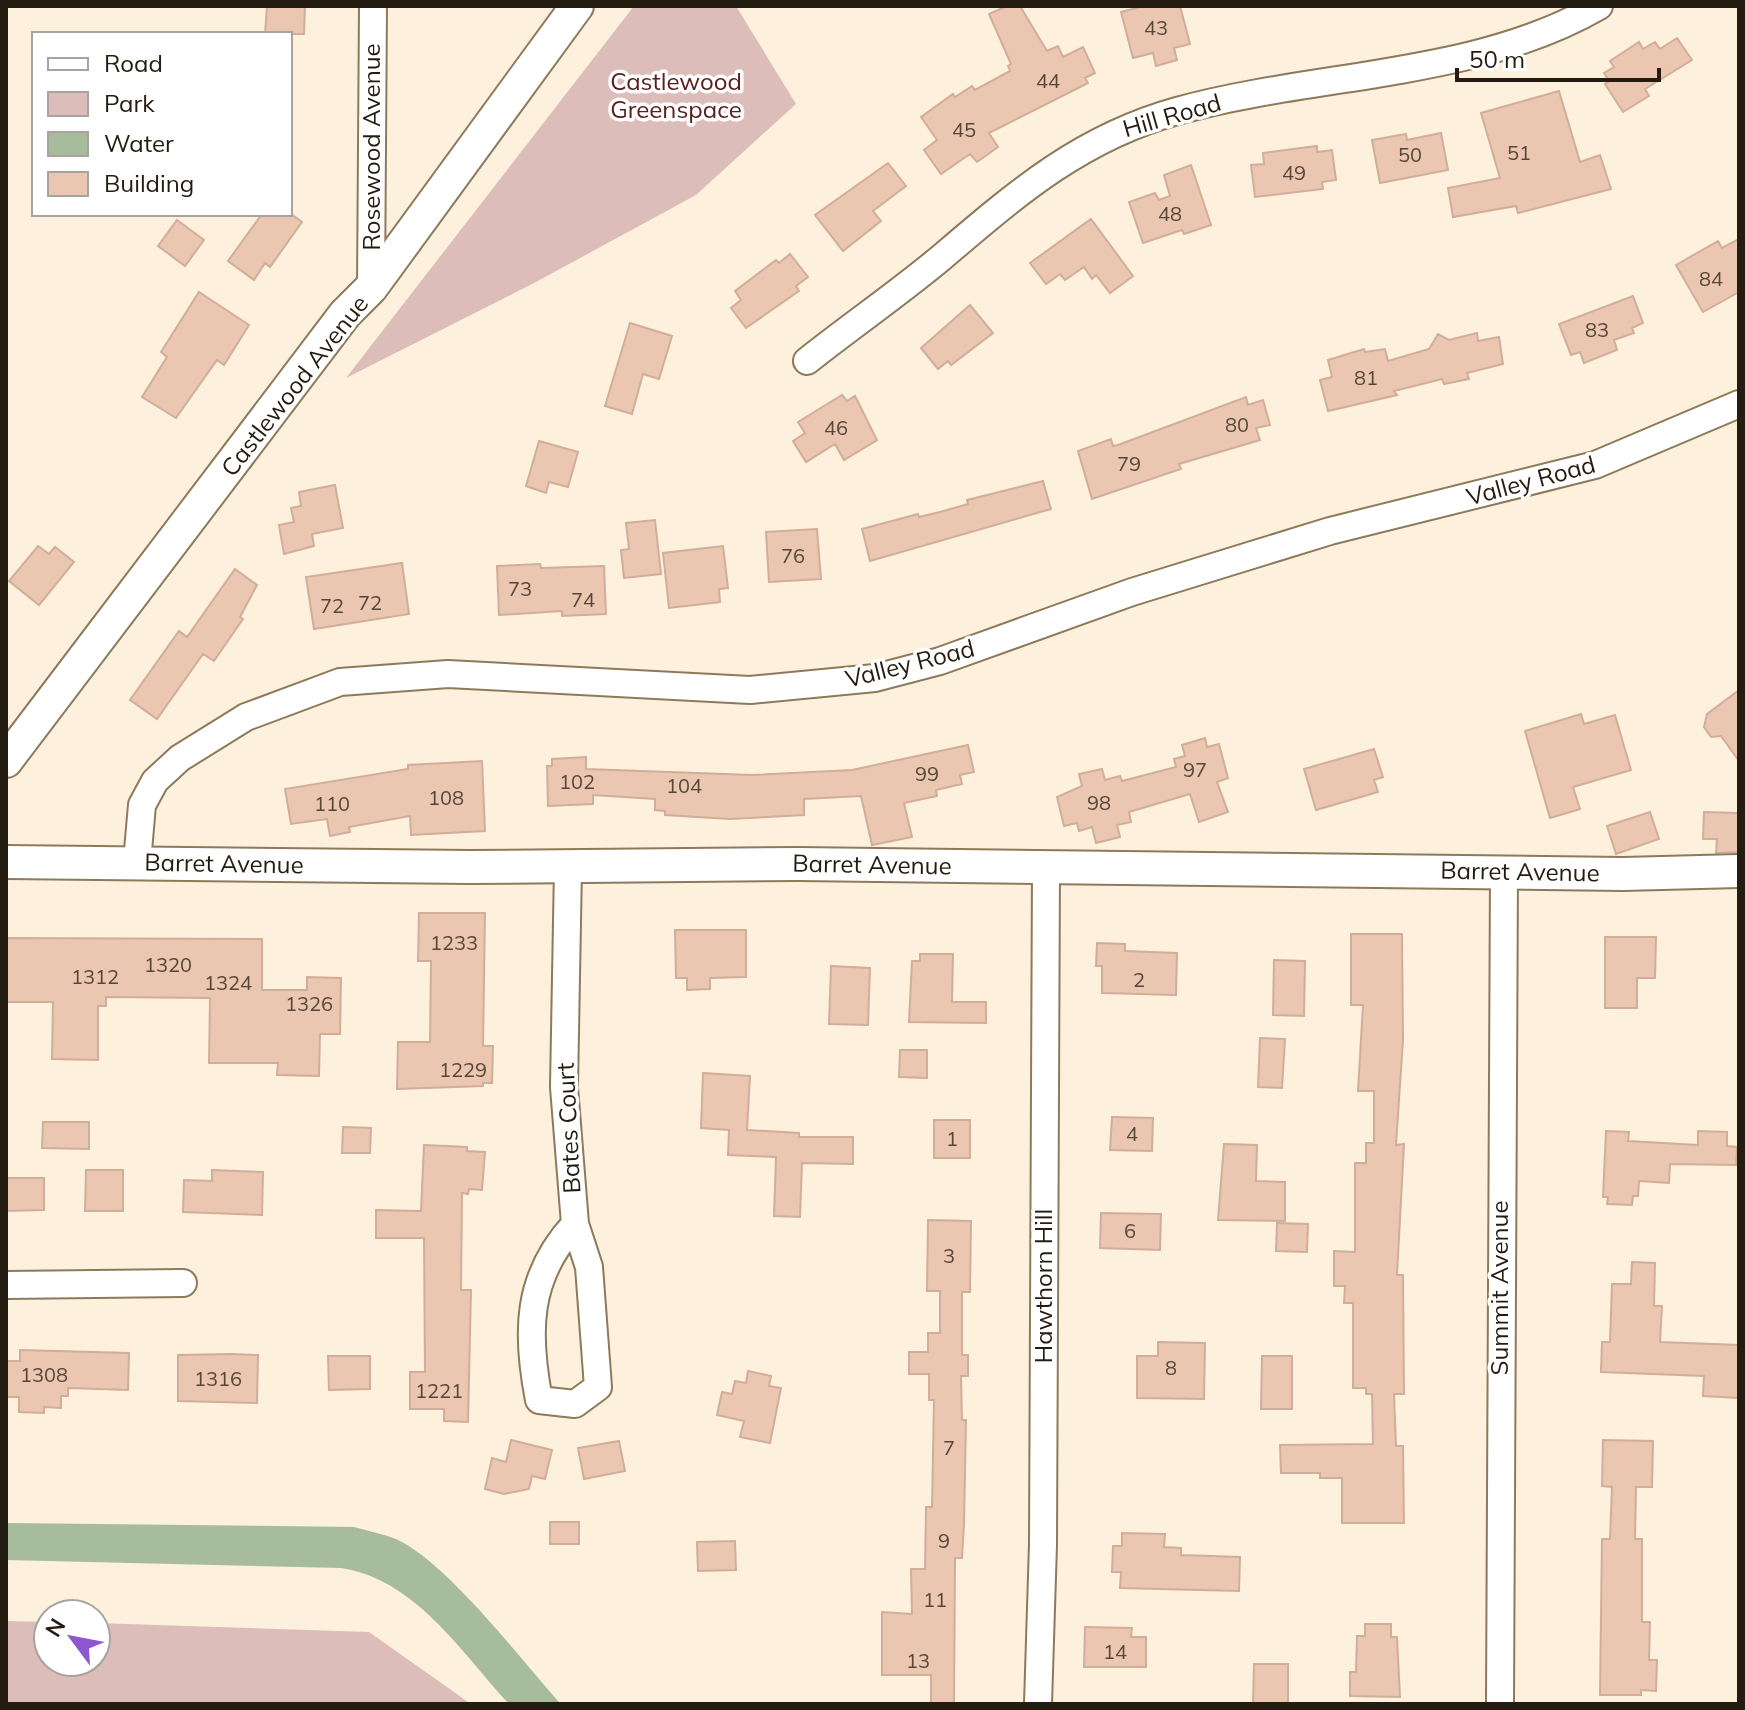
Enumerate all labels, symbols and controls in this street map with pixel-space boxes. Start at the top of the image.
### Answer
house number: 43 [1144,15,1168,40]
legend [32,32,292,216]
scale bar [1457,32,1659,82]
street label: Rosewood Avenue [356,43,386,251]
text: 50 m [1469,44,1525,74]
text: Road [104,48,163,78]
park label: Castlewood Greenspace [610,66,742,124]
house number: 44 [1036,68,1060,93]
street label: Hill Road [1119,87,1224,143]
text: Park [104,88,155,118]
house number: 45 [952,117,976,142]
text: Water [104,128,174,158]
house number: 51 [1507,140,1531,165]
house number: 50 [1398,142,1422,167]
house number: 49 [1282,160,1306,185]
text: Building [104,168,194,198]
house number: 48 [1158,201,1182,226]
house number: 84 [1699,266,1723,291]
street label: Castlewood Avenue [214,289,374,482]
house number: 83 [1585,317,1609,342]
house number: 81 [1354,365,1378,390]
house number: 80 [1225,412,1249,437]
house number: 46 [824,415,848,440]
street label: Valley Road [1463,448,1598,512]
house number: 79 [1117,451,1141,476]
house number: 76 [781,543,805,568]
house number: 73 [508,576,532,601]
house number: 74 [571,587,595,612]
house number: 72 [358,590,382,615]
house number: 72 [320,593,344,618]
street label: Valley Road [842,633,977,694]
house number: 97 [1183,757,1207,782]
house number: 99 [915,761,939,786]
house number: 102 [559,769,595,794]
house number: 104 [666,773,702,798]
house number: 108 [428,785,464,810]
house number: 98 [1087,790,1111,815]
house number: 110 [314,791,350,816]
street label: Barret Avenue [144,847,304,879]
street label: Barret Avenue [792,848,952,880]
street label: Barret Avenue [1440,855,1600,887]
house number: 1233 [430,930,478,955]
house number: 1320 [144,952,192,977]
house number: 1312 [71,964,119,989]
house number: 2 [1133,967,1145,992]
house number: 1324 [204,970,252,995]
house number: 1326 [285,991,333,1016]
house number: 1229 [439,1057,487,1082]
street label: Bates Court [550,1062,586,1194]
house number: 4 [1126,1121,1138,1146]
house number: 1 [946,1126,958,1151]
street label: Summit Avenue [1484,1201,1514,1375]
street label: Hawthorn Hill [1028,1209,1058,1363]
house number: 6 [1124,1218,1136,1243]
house number: 3 [943,1243,955,1268]
house number: 8 [1165,1355,1177,1380]
house number: 1308 [20,1362,68,1387]
house number: 1316 [194,1366,242,1391]
house number: 1221 [415,1378,463,1403]
house number: 7 [943,1435,955,1460]
house number: 9 [938,1528,950,1553]
house number: 11 [923,1587,947,1612]
north arrow [32,1598,112,1678]
text: N [39,1613,71,1642]
house number: 14 [1103,1639,1127,1664]
house number: 13 [906,1648,930,1673]

